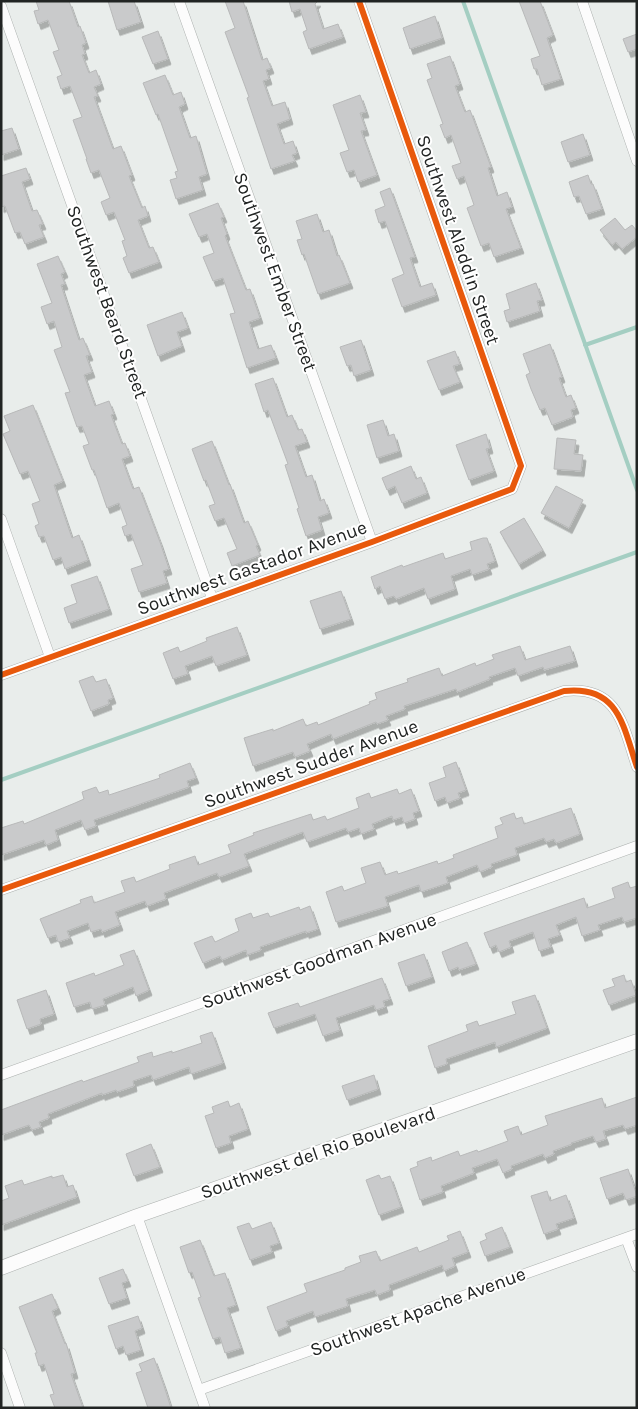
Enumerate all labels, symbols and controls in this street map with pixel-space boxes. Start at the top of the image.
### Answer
street label: Southwest Aladdin Street [412,132,504,348]
street label: Southwest Ember Street [229,169,321,375]
street label: Southwest Beard Street [62,202,152,402]
street label: Southwest Gastador Avenue [134,516,370,620]
street label: Southwest Sudder Avenue [201,715,421,813]
street label: Southwest Goodman Avenue [199,908,439,1014]
street label: Southwest del Rio Boulevard [198,1102,438,1204]
street label: Southwest Apache Avenue [307,1263,529,1361]

